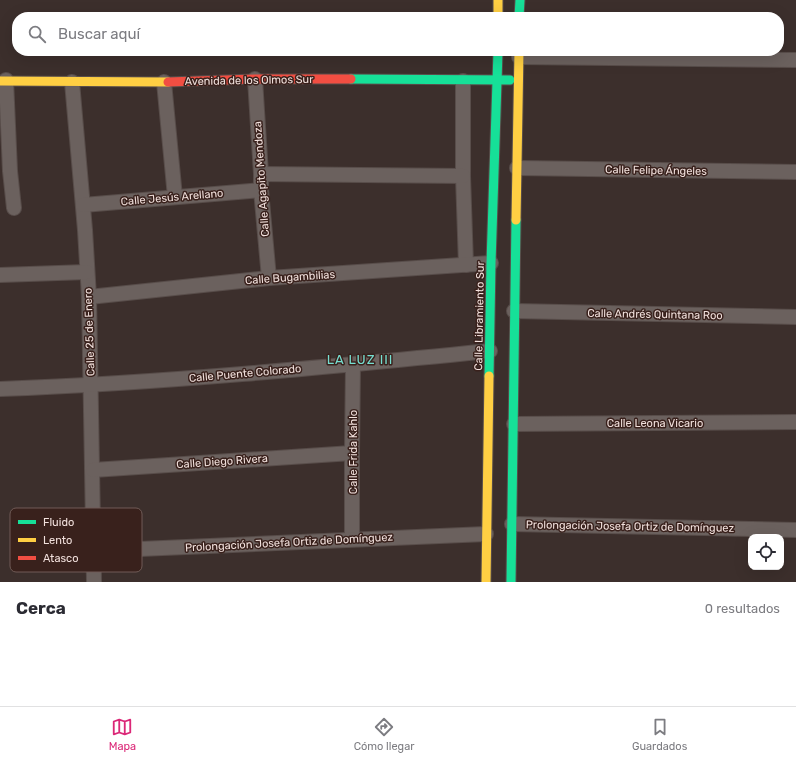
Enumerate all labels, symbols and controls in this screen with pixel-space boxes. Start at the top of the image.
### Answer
search box [12,12,784,56]
icon: search [26,23,48,45]
text: Buscar aquí [58,25,140,43]
street label: Avenida de los Olmos Sur [185,73,314,88]
street label: Calle Agapito Mendoza [251,121,272,237]
street label: Calle Felipe Ángeles [605,163,707,178]
street label: Calle Jesús Arellano [120,187,224,208]
street label: Calle Libramiento Sur [472,260,487,371]
street label: Calle Bugambilias [245,268,336,287]
street label: Calle 25 de Enero [81,287,98,376]
street label: Calle Andrés Quintana Roo [587,307,723,322]
district label: LA LUZ III [327,352,393,367]
street label: Calle Puente Colorado [188,362,302,385]
street label: Calle Frida Kahlo [347,410,360,494]
street label: Calle Leona Vicario [607,417,703,430]
street label: Calle Diego Rivera [176,452,268,471]
legend [10,508,142,572]
text: Fluido [43,516,74,529]
street label: Prolongación Josefa Ortiz de Domínguez [526,518,735,535]
street label: Prolongación Josefa Ortiz de Domínguez [185,531,394,554]
text: Lento [43,534,72,547]
map controls [748,534,784,570]
button: locate [748,534,784,570]
text: Atasco [43,552,78,565]
text: Cerca [16,598,66,618]
text: 0 resultados [705,601,780,616]
tab: Mapa [109,716,136,753]
tab: Cómo llegar [354,716,414,753]
tab: Guardados [632,716,687,753]

